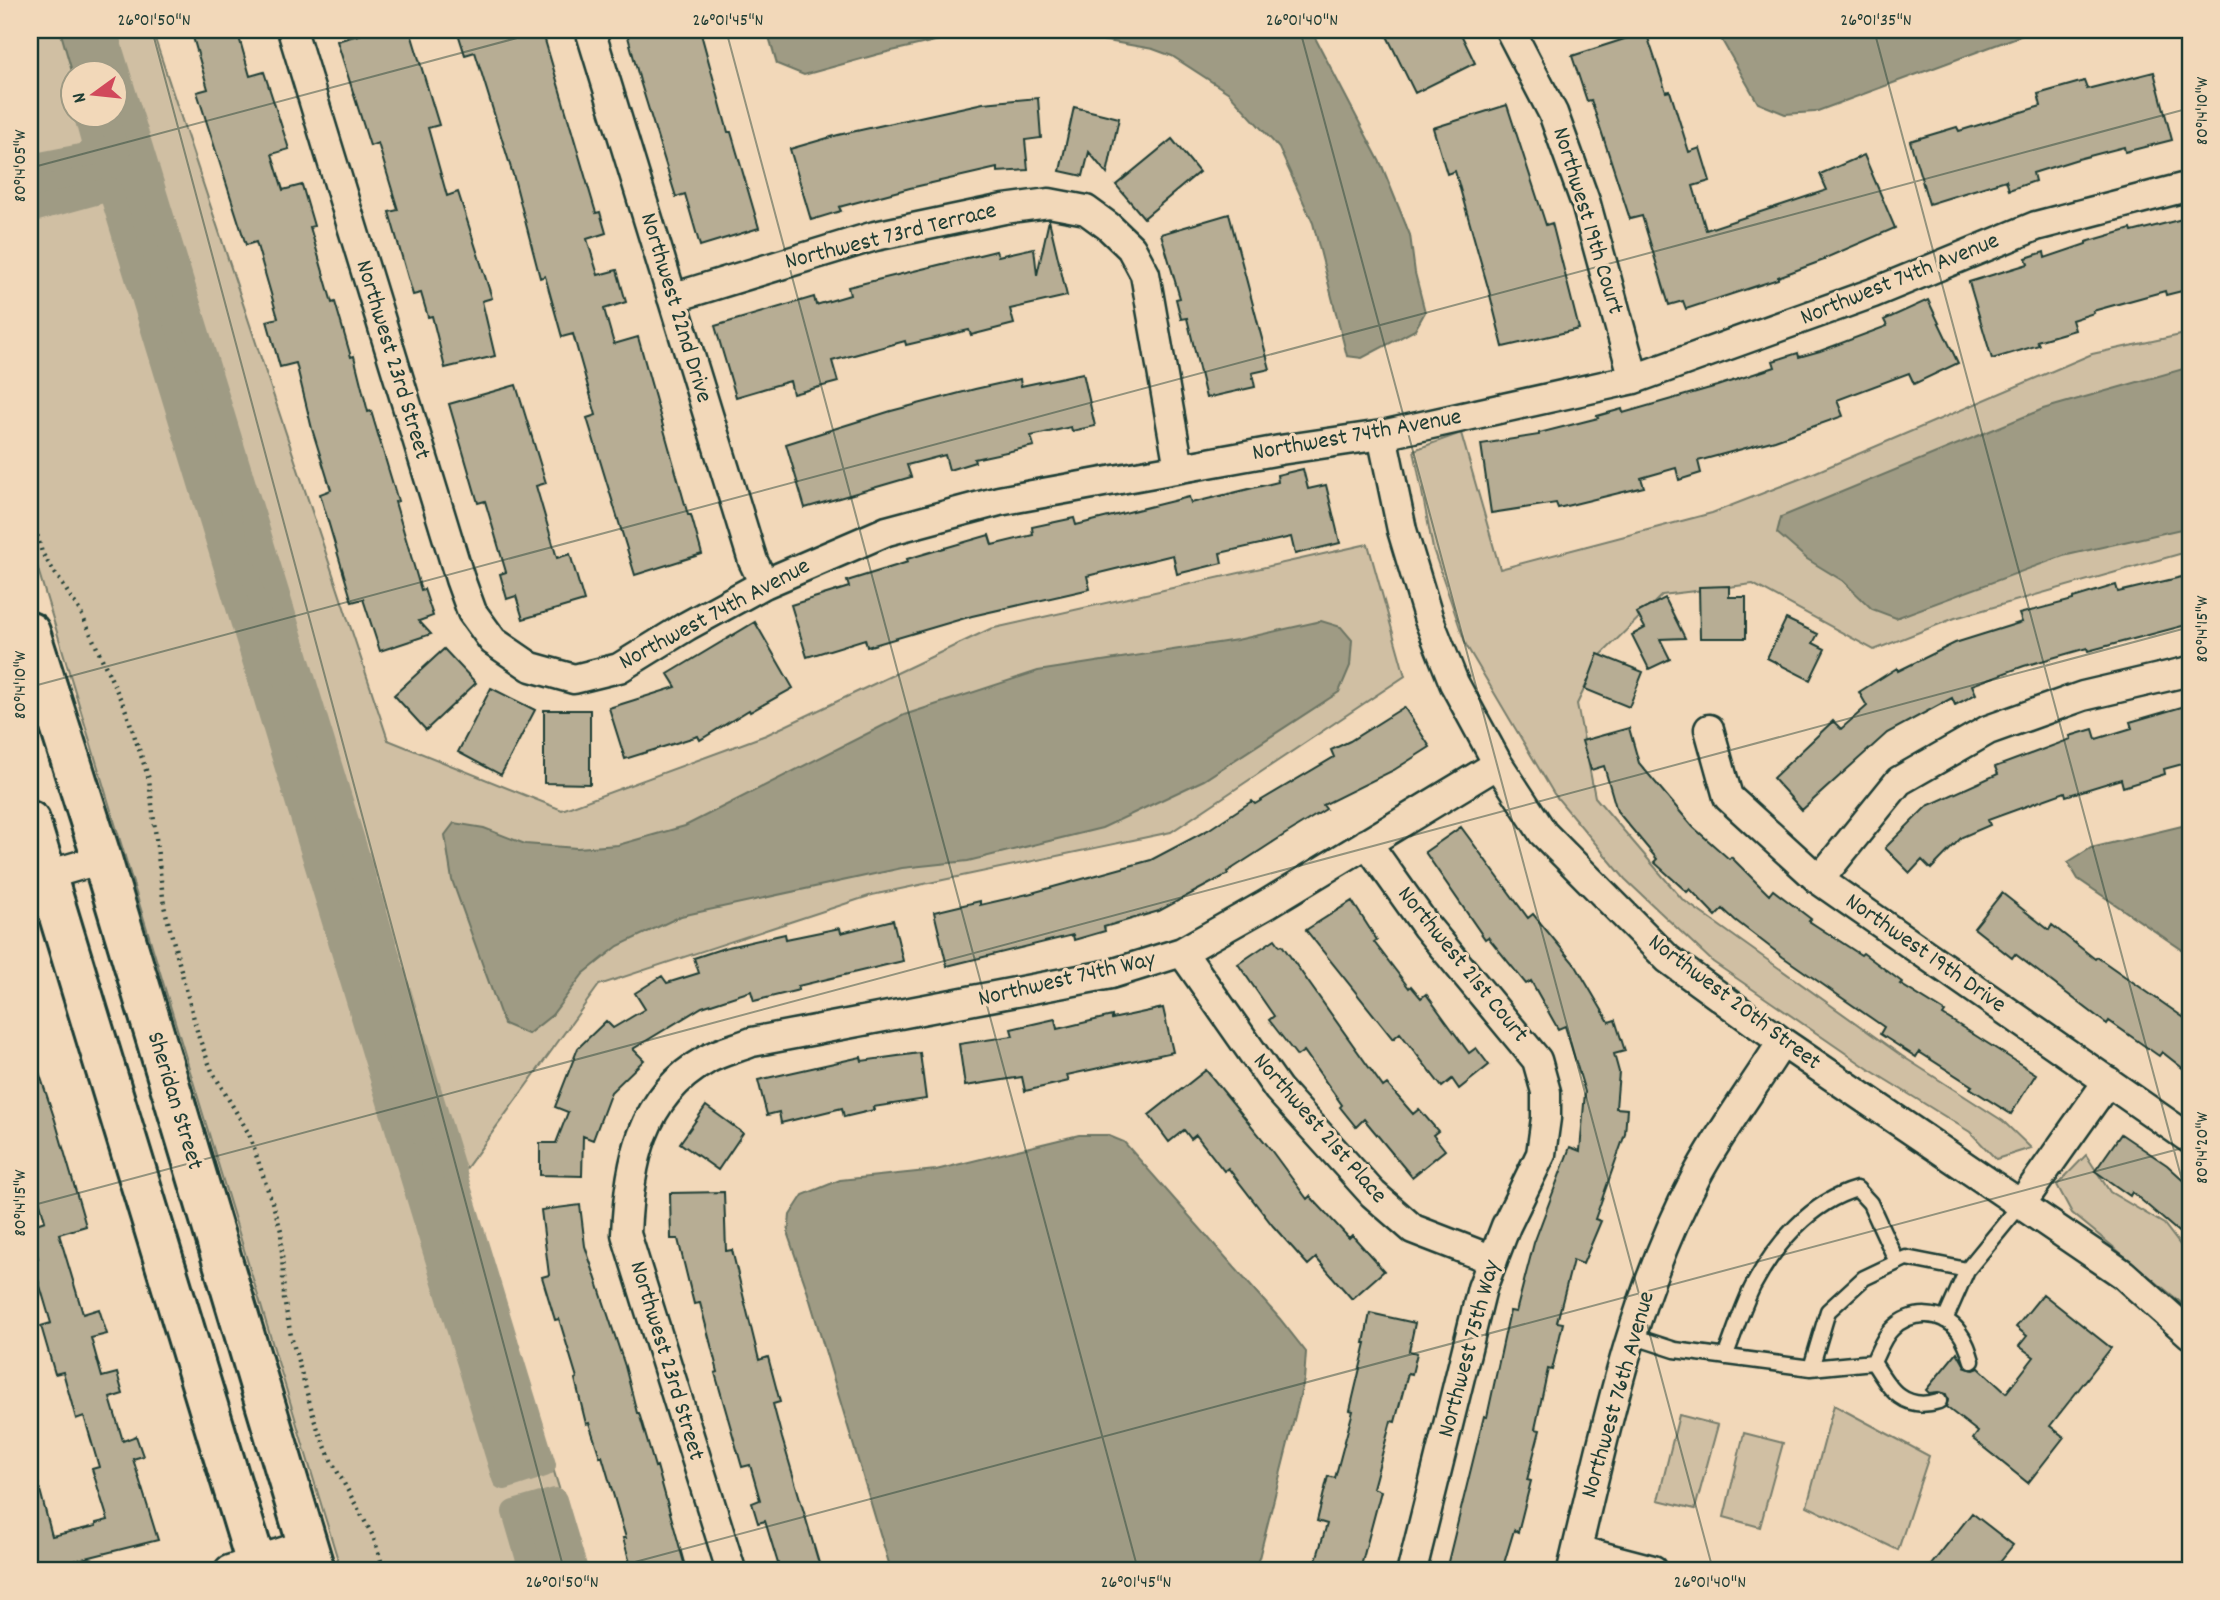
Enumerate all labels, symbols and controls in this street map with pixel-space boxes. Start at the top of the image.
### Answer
text: 26°01'50"N [117,9,191,34]
text: 26°01'45"N [693,9,763,34]
text: 26°01'40"N [1266,9,1338,34]
text: 26°01'35"N [1840,9,1912,34]
north arrow [60,60,130,130]
text: 80°14'10"W [2191,76,2216,145]
text: N [67,89,95,106]
street label: Northwest 19th Court [1542,123,1632,319]
text: 80°14'05"W [9,129,34,202]
street label: Northwest 73rd Terrace [782,194,1000,280]
street label: Northwest 22nd Drive [630,209,720,407]
street label: Northwest 74th Avenue [1795,225,2005,335]
street label: Northwest 23rd Street [345,256,439,464]
street label: Northwest 74th Avenue [1250,401,1464,471]
street label: Northwest 74th Avenue [613,550,817,680]
text: 80°14'15"W [2191,595,2216,662]
text: 80°14'10"W [9,650,34,719]
street label: Northwest 21st Court [1388,879,1536,1051]
street label: Northwest 19th Drive [1838,886,2012,1022]
street label: Northwest 20th Street [1640,927,1828,1080]
street label: Northwest 74th Way [975,943,1160,1017]
street label: Sheridan Street [137,1028,211,1174]
street label: Northwest 21st Place [1244,1046,1394,1212]
text: 80°14'20"W [2191,1111,2216,1184]
text: 80°14'15"W [9,1169,34,1236]
street label: Northwest 75th Way [1430,1255,1510,1441]
street label: Northwest 23rd Street [619,1257,713,1465]
street label: Northwest 76th Avenue [1573,1288,1665,1502]
text: 26°01'50"N [525,1571,599,1596]
text: 26°01'45"N [1101,1571,1171,1596]
text: 26°01'40"N [1674,1571,1746,1596]

